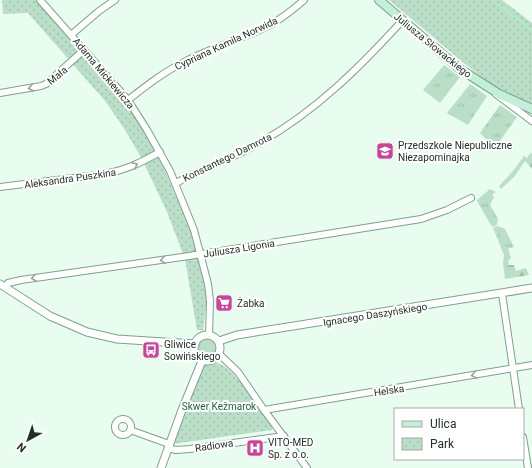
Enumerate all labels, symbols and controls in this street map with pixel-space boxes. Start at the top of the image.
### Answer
street label: Juliusza Słowackiego [392,11,474,80]
street label: Cypriana Kamila Norwida [173,15,279,72]
street label: Adama Mickiewicza [71,36,136,111]
street label: Mała [45,64,69,87]
one-way arrow [28,83,34,92]
street label: Konstantego Damrota [181,131,274,184]
place label: Przedszkole Niepubliczne Niezapominajka [398,140,512,163]
school or university icon: Przedszkole Niepubliczne Niezapominajka [375,141,395,161]
one-way arrow [130,162,138,170]
street label: Aleksandra Puszkina [23,167,117,190]
street label: Juliusza Ligonia [203,237,275,260]
one-way arrow [160,255,166,264]
one-way arrow [31,273,37,282]
supermarket icon: Żabka [214,293,234,313]
place label: Żabka [237,297,265,309]
street label: Ignacego Daszyńskiego [322,301,428,328]
place label: Gliwice Sowińskiego [164,339,221,362]
bus stop icon: Gliwice Sowińskiego [141,340,161,360]
one-way arrow [471,371,478,379]
street label: Helska [373,383,405,398]
park label: Skwer Kežmarok [182,401,257,412]
legend [394,408,524,460]
text: Ulica [430,417,456,431]
north arrow [8,420,48,460]
street label: Radiowa [194,437,234,454]
place label: VITO-MED Sp. z o.o. [268,437,313,460]
text: Park [430,437,455,451]
hospital icon: VITO-MED Sp. z o.o. [245,438,265,458]
text: N [15,440,29,455]

